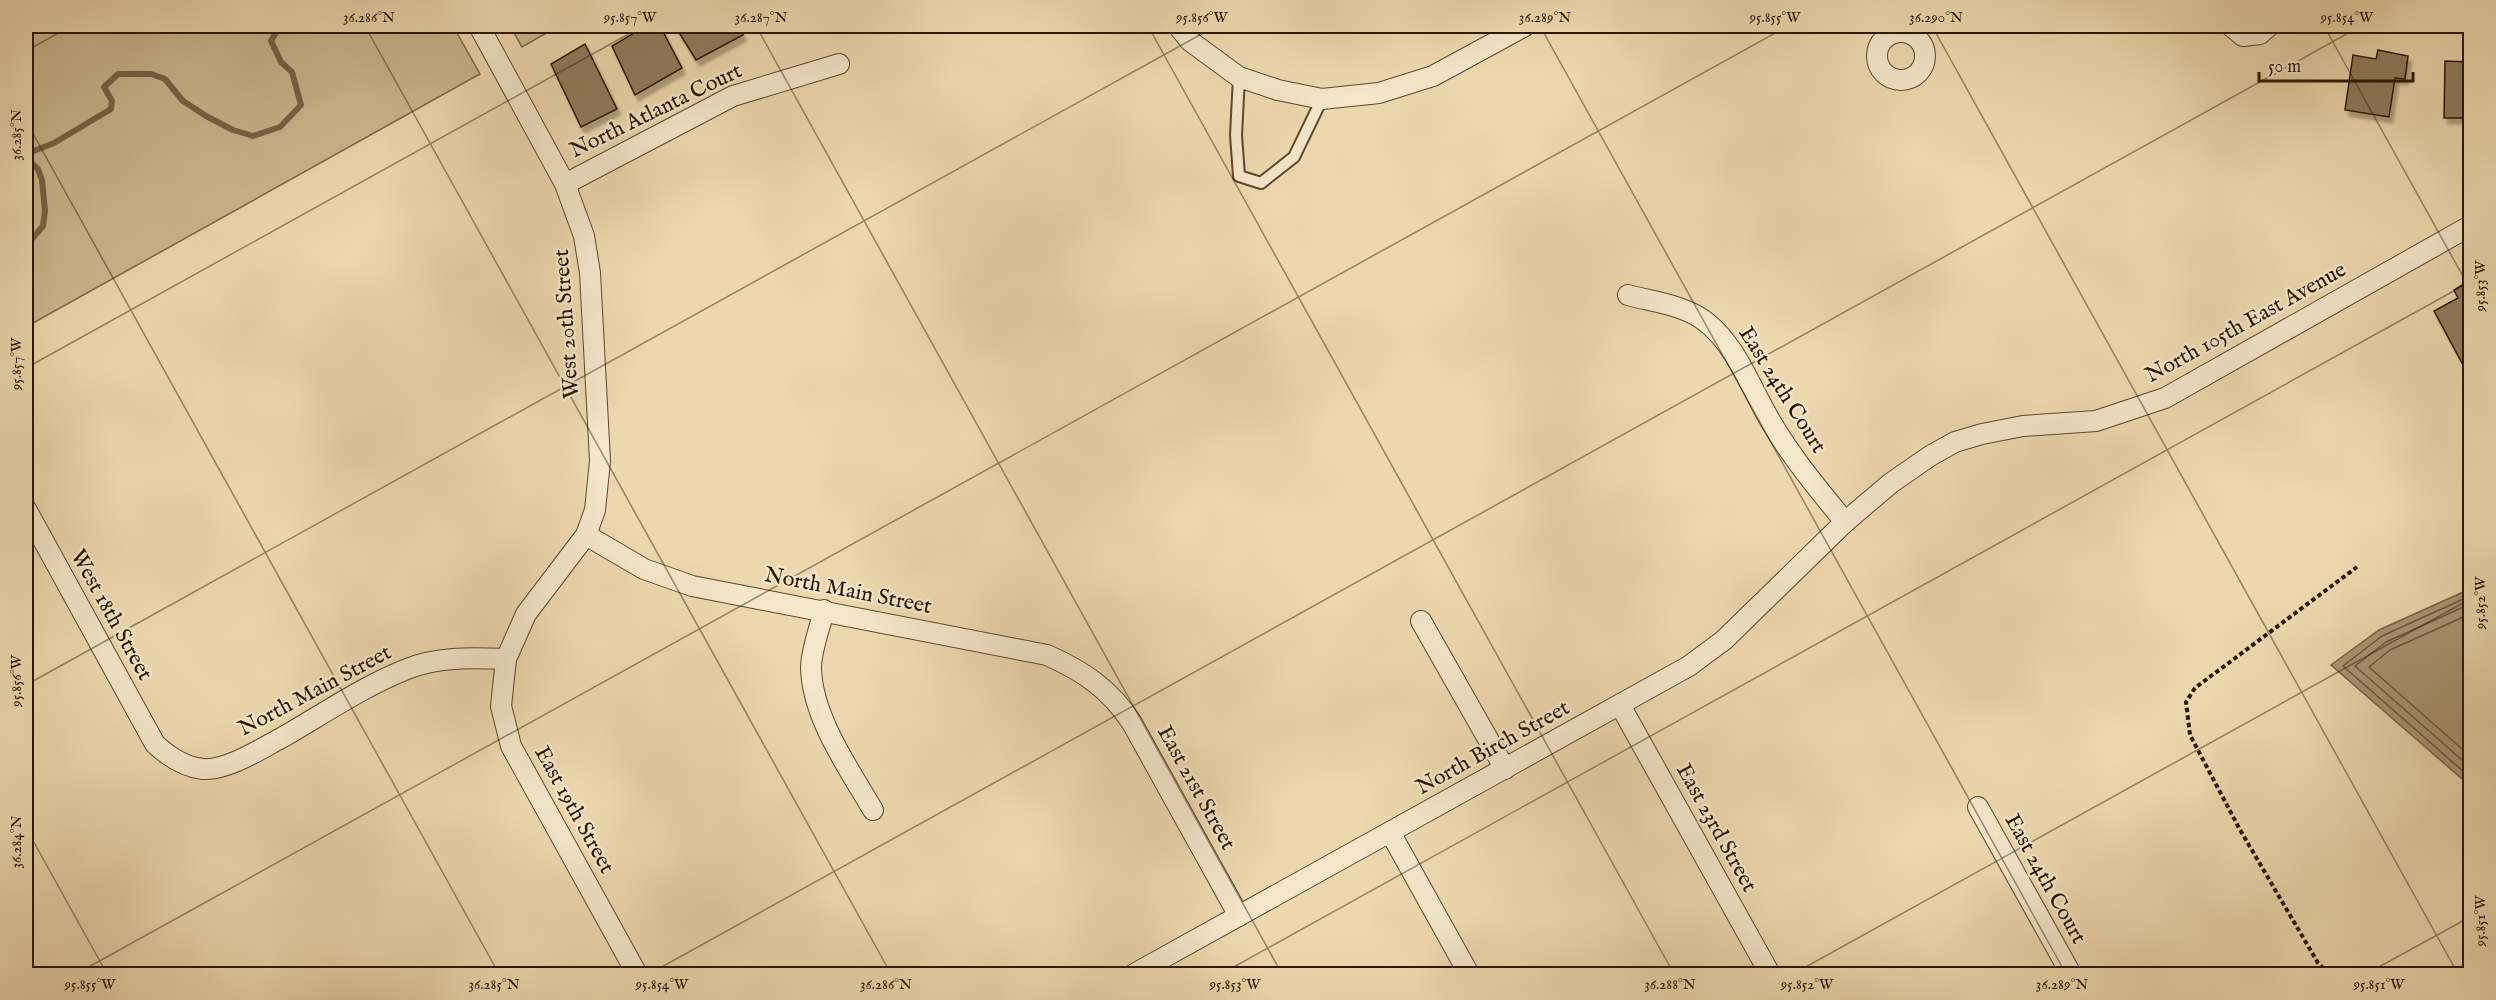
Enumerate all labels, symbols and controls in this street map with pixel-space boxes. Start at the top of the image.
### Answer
text: 36.286°N [343,8,395,27]
text: 95.857°W [603,8,657,27]
text: 36.287°N [735,8,787,27]
text: 95.856°W [1175,8,1229,27]
text: 36.289°N [1519,8,1571,27]
text: 95.855°W [1748,8,1801,27]
text: 36.290°N [1909,8,1963,27]
text: 95.854°W [2320,8,2374,27]
scale bar [2259,45,2414,83]
text: 50 m [2268,56,2301,79]
street label: North Atlanta Court [565,57,747,165]
text: 36.285°N [7,109,26,161]
street label: West 20th Street [548,248,586,400]
street label: North 105th East Avenue [2141,256,2351,390]
text: 95.853°W [2471,260,2490,313]
street label: East 24th Court [1732,321,1832,459]
text: 95.857°W [7,337,26,391]
street label: West 18th Street [63,545,159,686]
street label: North Main Street [762,561,934,621]
text: 95.852°W [2471,576,2490,630]
street label: North Main Street [234,639,397,743]
text: 95.856°W [7,654,26,708]
street label: North Birch Street [1411,694,1575,802]
street label: East 21st Street [1150,721,1242,856]
street label: East 19th Street [527,741,621,879]
street label: East 23rd Street [1669,759,1763,898]
street label: East 24th Court [1998,809,2093,949]
text: 36.284°N [7,815,26,869]
text: 95.851°W [2471,895,2490,948]
text: 95.855°W [63,975,116,994]
text: 36.285°N [468,975,520,994]
text: 95.854°W [635,975,689,994]
text: 36.286°N [860,975,912,994]
text: 95.853°W [1208,975,1261,994]
text: 36.288°N [1644,975,1696,994]
text: 95.852°W [1780,975,1834,994]
text: 36.289°N [2036,975,2088,994]
text: 95.851°W [2352,975,2405,994]

